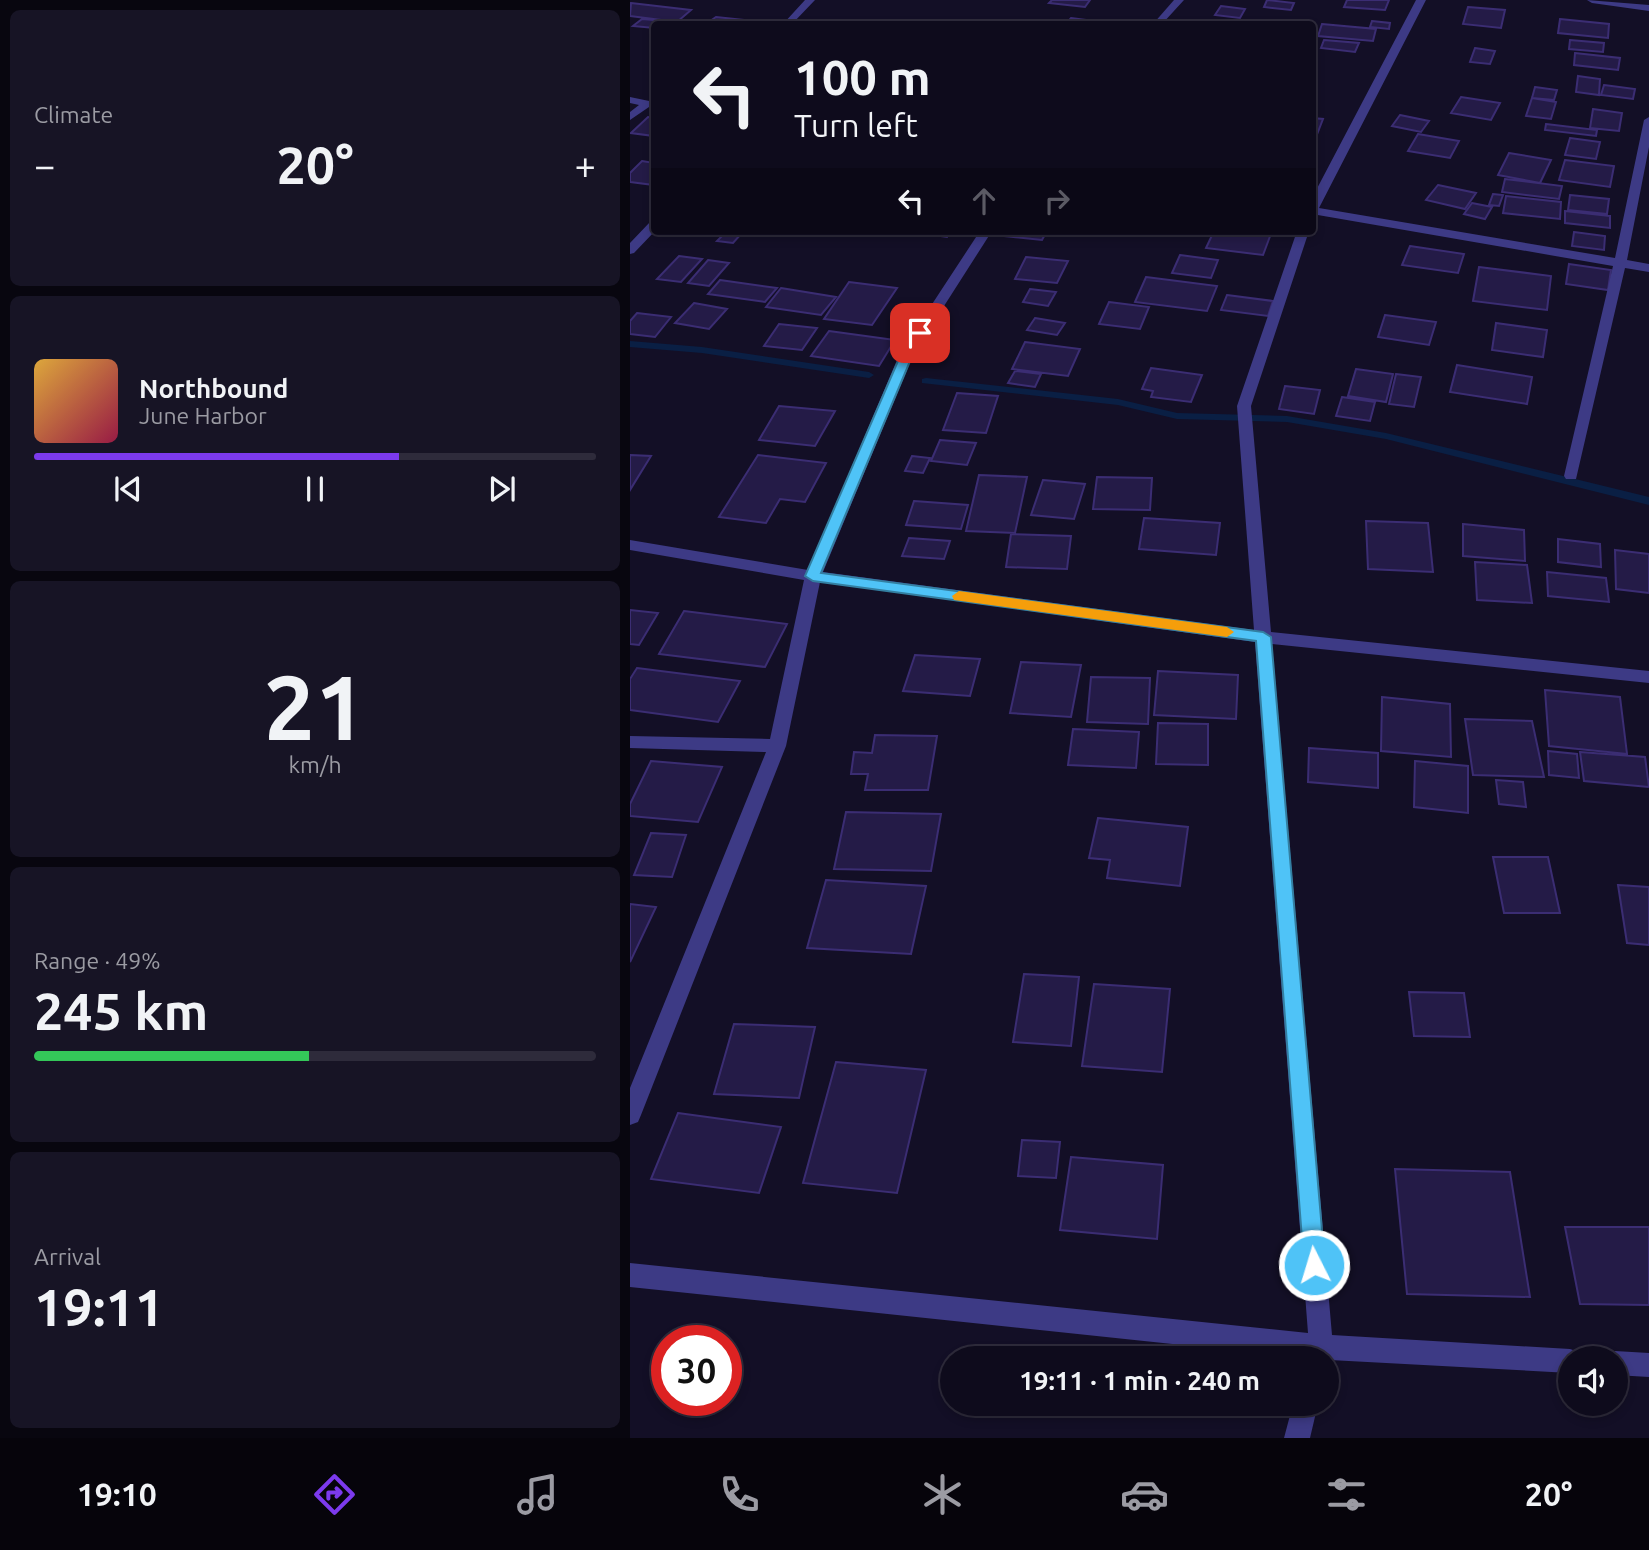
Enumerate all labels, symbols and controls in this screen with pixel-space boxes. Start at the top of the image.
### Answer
icon: left [679,49,770,140]
text: 100 m [794,49,931,104]
text: Climate [34,102,113,127]
text: Turn left [794,107,918,143]
text: 20° [276,136,354,194]
text: − [34,144,55,186]
text: + [575,144,596,186]
icon: left [892,182,930,220]
icon: ahead [965,182,1003,220]
icon: right [1038,182,1076,220]
pin [890,303,950,363]
icon: arrive [901,314,939,352]
text: Northbound [139,374,288,403]
text: June Harbor [139,403,267,428]
icon: previous [109,470,147,508]
icon: pause [296,470,334,508]
icon: next [483,470,521,508]
text: 21 [264,655,366,757]
text: km/h [288,752,342,777]
text: Range · 49% [34,948,161,973]
text: 245 km [34,982,208,1040]
position arrow [1277,1228,1351,1302]
text: Arrival [34,1244,101,1269]
text: 19:11 [34,1278,164,1336]
speed limit sign: 30 [651,1325,742,1416]
map controls [1558,1346,1628,1416]
button: sound [1558,1346,1628,1416]
text: 19:11 · 1 min · 240 m [1019,1366,1260,1395]
icon: directions [310,1470,359,1519]
icon: music [513,1470,562,1519]
icon: phone [715,1470,764,1519]
icon: climate [918,1470,967,1519]
icon: car [1120,1470,1169,1519]
icon: filters [1322,1470,1371,1519]
text: 19:10 [77,1476,157,1512]
text: 20° [1525,1476,1572,1512]

